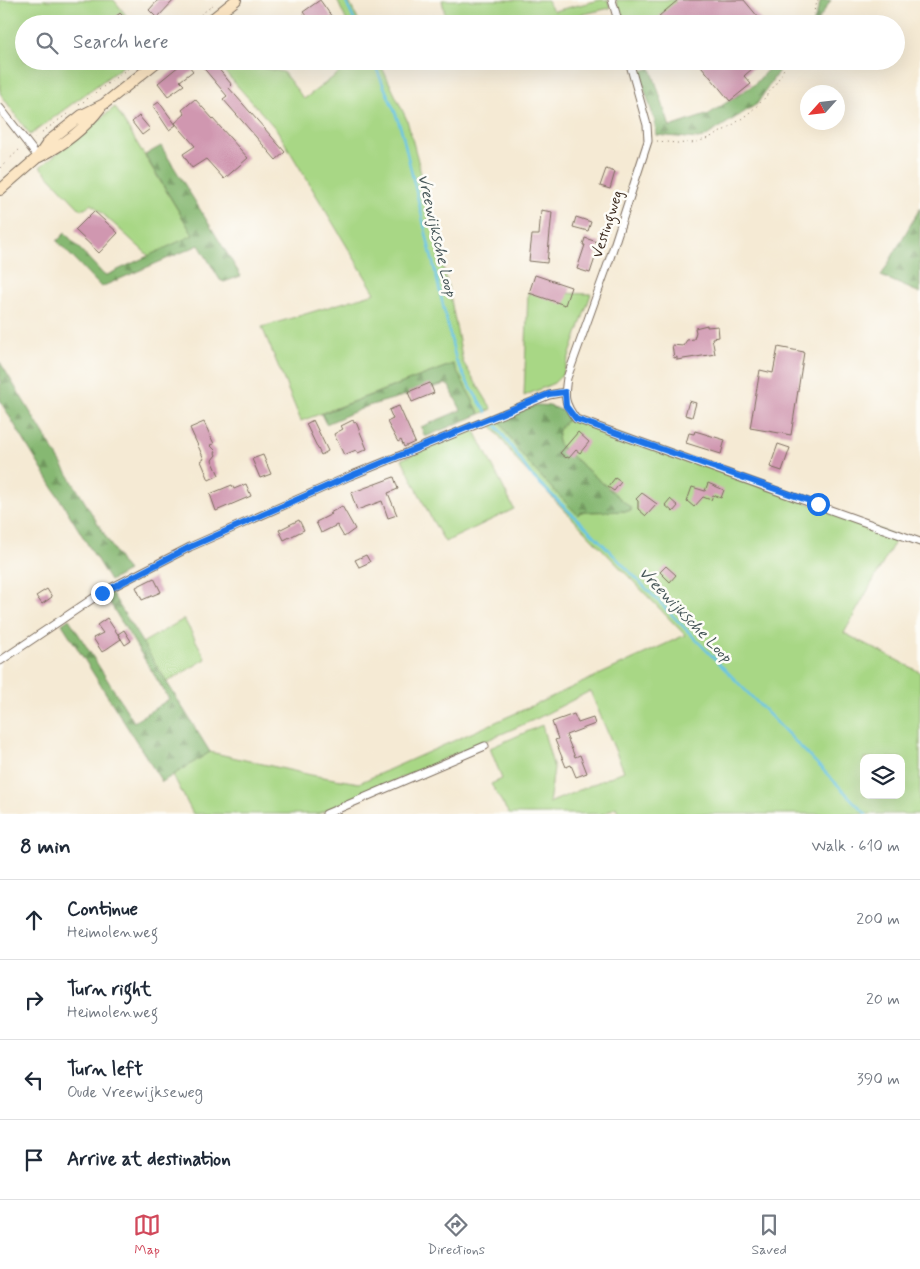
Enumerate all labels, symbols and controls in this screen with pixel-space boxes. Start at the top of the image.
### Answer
search box [15,15,905,70]
icon: search [33,29,61,57]
text: Search here [73,30,169,55]
north arrow [800,85,845,130]
water label: Vreewijksche Loop [412,172,461,300]
street label: Vestingweg [588,188,629,261]
route start [807,493,830,516]
water label: Vreewijksche Loop [634,563,737,668]
route end [91,582,114,605]
map controls [860,754,905,799]
button: layers [860,754,905,799]
text: 8 min [20,833,71,861]
text: Walk · 610 m [811,836,900,857]
text: Continue [67,897,138,922]
icon: ahead [20,906,48,934]
text: 200 m [856,909,900,930]
text: Heimolenweg [67,922,158,943]
text: Turn right [67,977,151,1002]
icon: right [20,986,48,1014]
text: 20 m [866,989,900,1010]
text: Heimolenweg [67,1002,158,1023]
text: Turn left [67,1057,143,1082]
icon: left [20,1066,48,1094]
text: 390 m [857,1069,900,1090]
text: Oude Vreewijkseweg [67,1082,203,1103]
icon: arrive [20,1146,48,1174]
text: Arrive at destination [67,1147,231,1172]
tab: Map [133,1211,161,1259]
tab: Directions [428,1211,485,1259]
tab: Saved [751,1211,787,1259]

